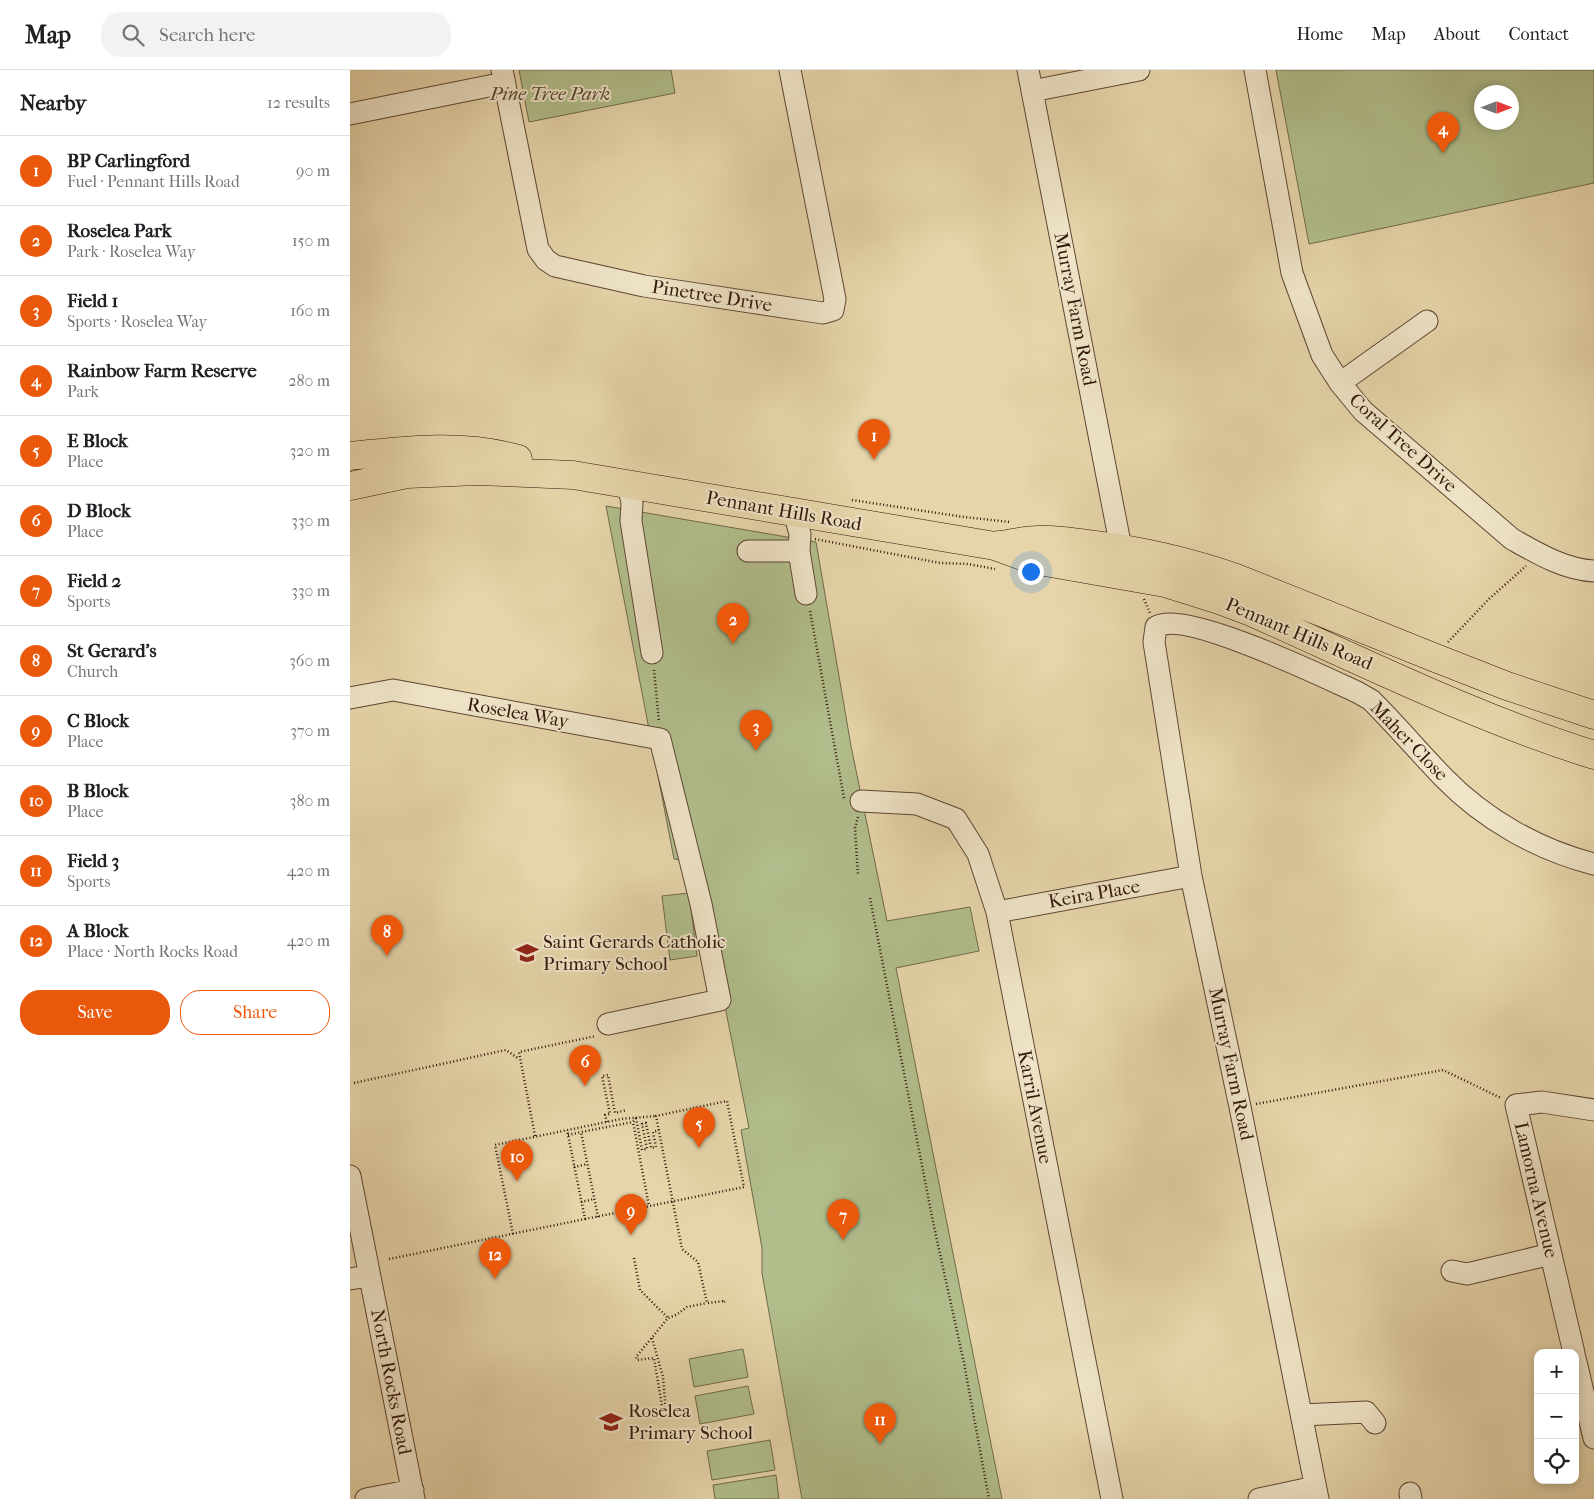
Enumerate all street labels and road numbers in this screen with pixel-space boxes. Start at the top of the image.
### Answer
street label: Murray Farm Road [1049,230,1101,388]
street label: Pinetree Drive [650,276,774,316]
street label: Coral Tree Drive [1345,389,1461,497]
street label: Pennant Hills Road [704,486,864,536]
street label: Pennant Hills Road [1222,593,1376,675]
street label: Roselea Way [465,693,571,733]
street label: Maher Close [1366,697,1452,785]
street label: Keira Place [1046,875,1142,913]
street label: Murray Farm Road [1204,985,1258,1143]
street label: Karril Avenue [1013,1048,1057,1166]
street label: Lamorna Avenue [1510,1120,1562,1260]
street label: North Rocks Road [366,1307,416,1457]

